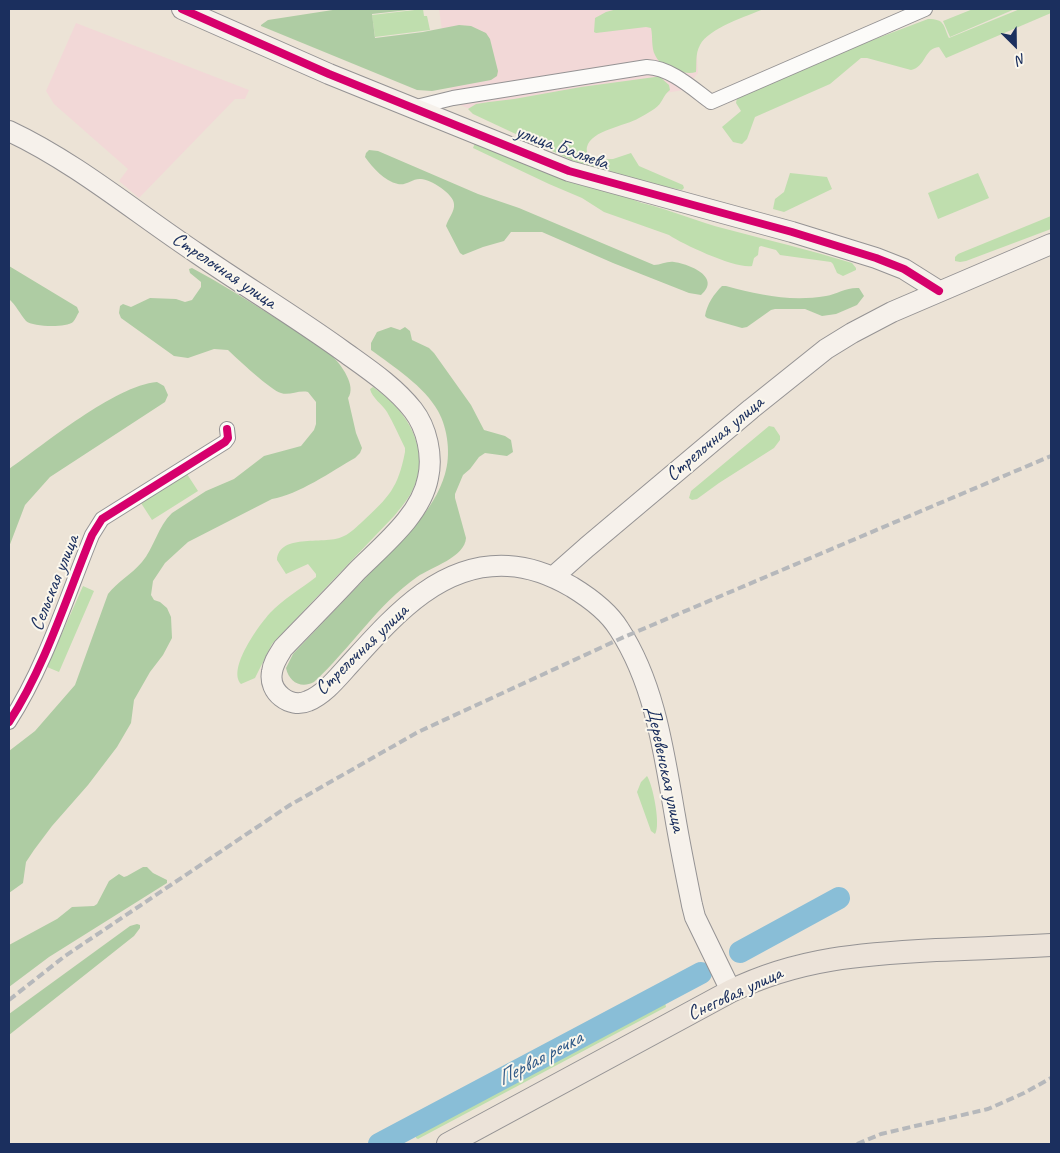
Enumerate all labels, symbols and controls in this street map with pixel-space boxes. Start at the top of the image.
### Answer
north arrow [990,20,1040,70]
text: N [1014,50,1028,69]
street label: улица Баляева [512,120,612,176]
street label: Стрелочная улица [167,227,281,315]
street label: Стрелочная улица [661,391,769,487]
street label: Сельская улица [25,532,85,634]
street label: Стрелочная улица [310,599,414,701]
street label: Деревенская улица [640,704,690,834]
street label: Снеговая улица [684,962,786,1026]
water label: Первая речка [493,1026,587,1092]

